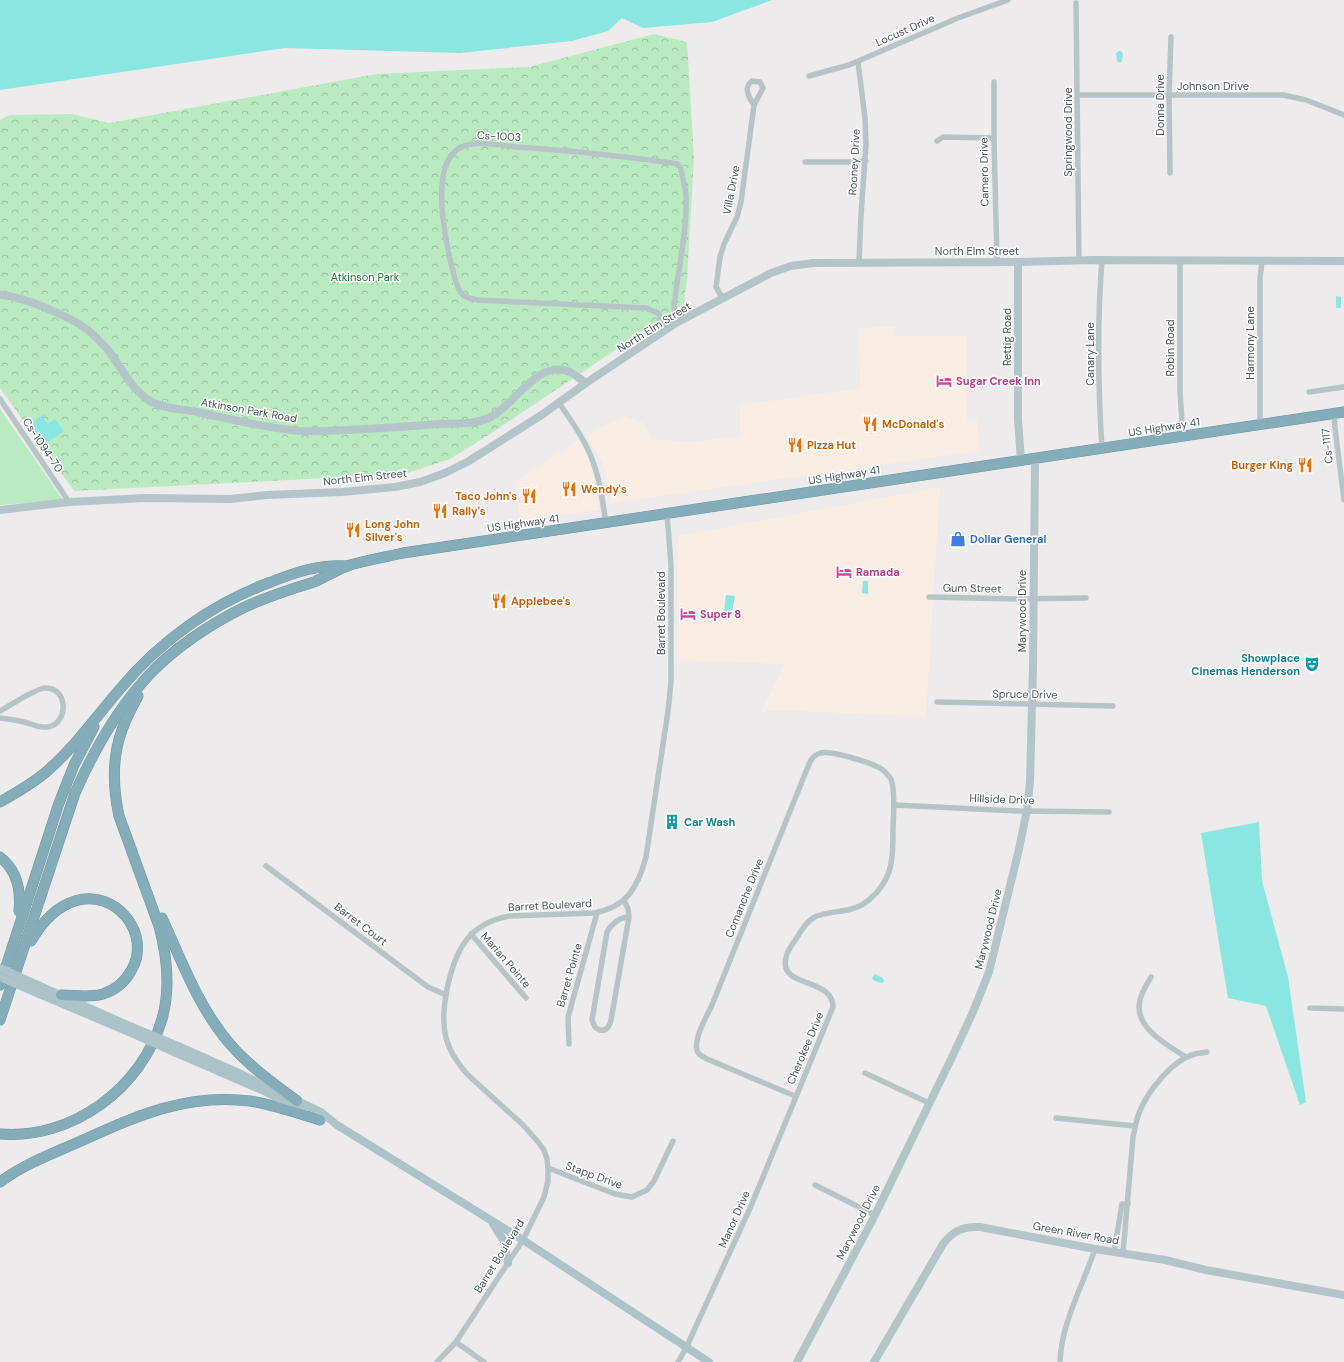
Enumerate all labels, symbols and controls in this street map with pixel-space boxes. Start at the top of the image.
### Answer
street label: Locust Drive [873,11,937,49]
street label: Donna Drive [1153,74,1167,136]
street label: Johnson Drive [1177,79,1249,93]
street label: Springwood Drive [1061,87,1075,177]
street label: Cs-1003 [476,128,522,144]
street label: Rooney Drive [845,128,863,196]
street label: Camero Drive [976,137,992,207]
street label: Villa Drive [719,164,743,216]
street label: North Elm Street [935,244,1019,258]
park label: Atkinson Park [331,270,400,284]
street label: North Elm Street [615,299,693,355]
street label: Harmony Lane [1243,306,1257,380]
street label: Rettig Road [1000,308,1014,366]
street label: Robin Road [1163,319,1177,377]
street label: Canary Lane [1083,322,1097,386]
hotel icon: Sugar Creek Inn [935,372,953,390]
place label: Sugar Creek Inn [956,374,1041,388]
street label: Atkinson Park Road [200,395,298,425]
street label: US Highway 41 [1127,414,1201,440]
street label: Cs-1094-70 [20,415,66,475]
restaurant icon: McDonald's [861,415,879,433]
place label: McDonald's [882,417,944,431]
street label: Cs-1117 [1318,427,1336,464]
restaurant icon: Pizza Hut [786,436,804,454]
place label: Pizza Hut [807,438,856,452]
restaurant icon: Burger King [1296,456,1314,474]
place label: Burger King [1231,458,1293,472]
street label: US Highway 41 [807,462,881,488]
street label: North Elm Street [322,466,408,488]
restaurant icon: Wendy's [560,480,578,498]
place label: Wendy's [581,482,627,496]
restaurant icon: Taco John's [520,487,538,505]
place label: Taco John's [455,489,517,503]
restaurant icon: Rally's [431,502,449,520]
place label: Rally's [452,504,486,518]
street label: US Highway 41 [486,511,560,535]
place label: Long John Silver's [365,517,420,544]
restaurant icon: Long John Silver's [344,521,362,539]
shop icon: Dollar General [949,530,967,548]
place label: Dollar General [970,532,1046,546]
hotel icon: Ramada [835,563,853,581]
place label: Ramada [856,565,900,579]
street label: Marywood Drive [1015,570,1029,652]
street label: Barret Boulevard [654,571,668,655]
street label: Gum Street [943,580,1001,596]
restaurant icon: Applebee's [490,592,508,610]
place label: Applebee's [511,594,571,608]
hotel icon: Super 8 [679,605,697,623]
place label: Super 8 [700,607,741,621]
place label: Showplace Cinemas Henderson [1191,651,1300,678]
theatre icon: Showplace Cinemas Henderson [1303,655,1321,673]
street label: Spruce Drive [992,686,1058,702]
street label: Hillside Drive [969,791,1035,807]
building icon: Car Wash [663,813,681,831]
place label: Car Wash [684,815,735,829]
street label: Comanche Drive [722,856,766,940]
street label: Marywood Drive [971,887,1005,971]
street label: Barret Boulevard [508,896,592,914]
street label: Barret Court [332,899,390,949]
street label: Marian Pointe [478,929,534,991]
street label: Barret Pointe [553,941,585,1009]
street label: Cherokee Drive [783,1010,827,1086]
street label: Stapp Drive [564,1158,624,1192]
street label: Marywood Drive [833,1182,883,1262]
street label: Manor Drive [715,1188,753,1250]
street label: Barret Boulevard [471,1217,527,1295]
street label: Green River Road [1032,1219,1120,1248]

